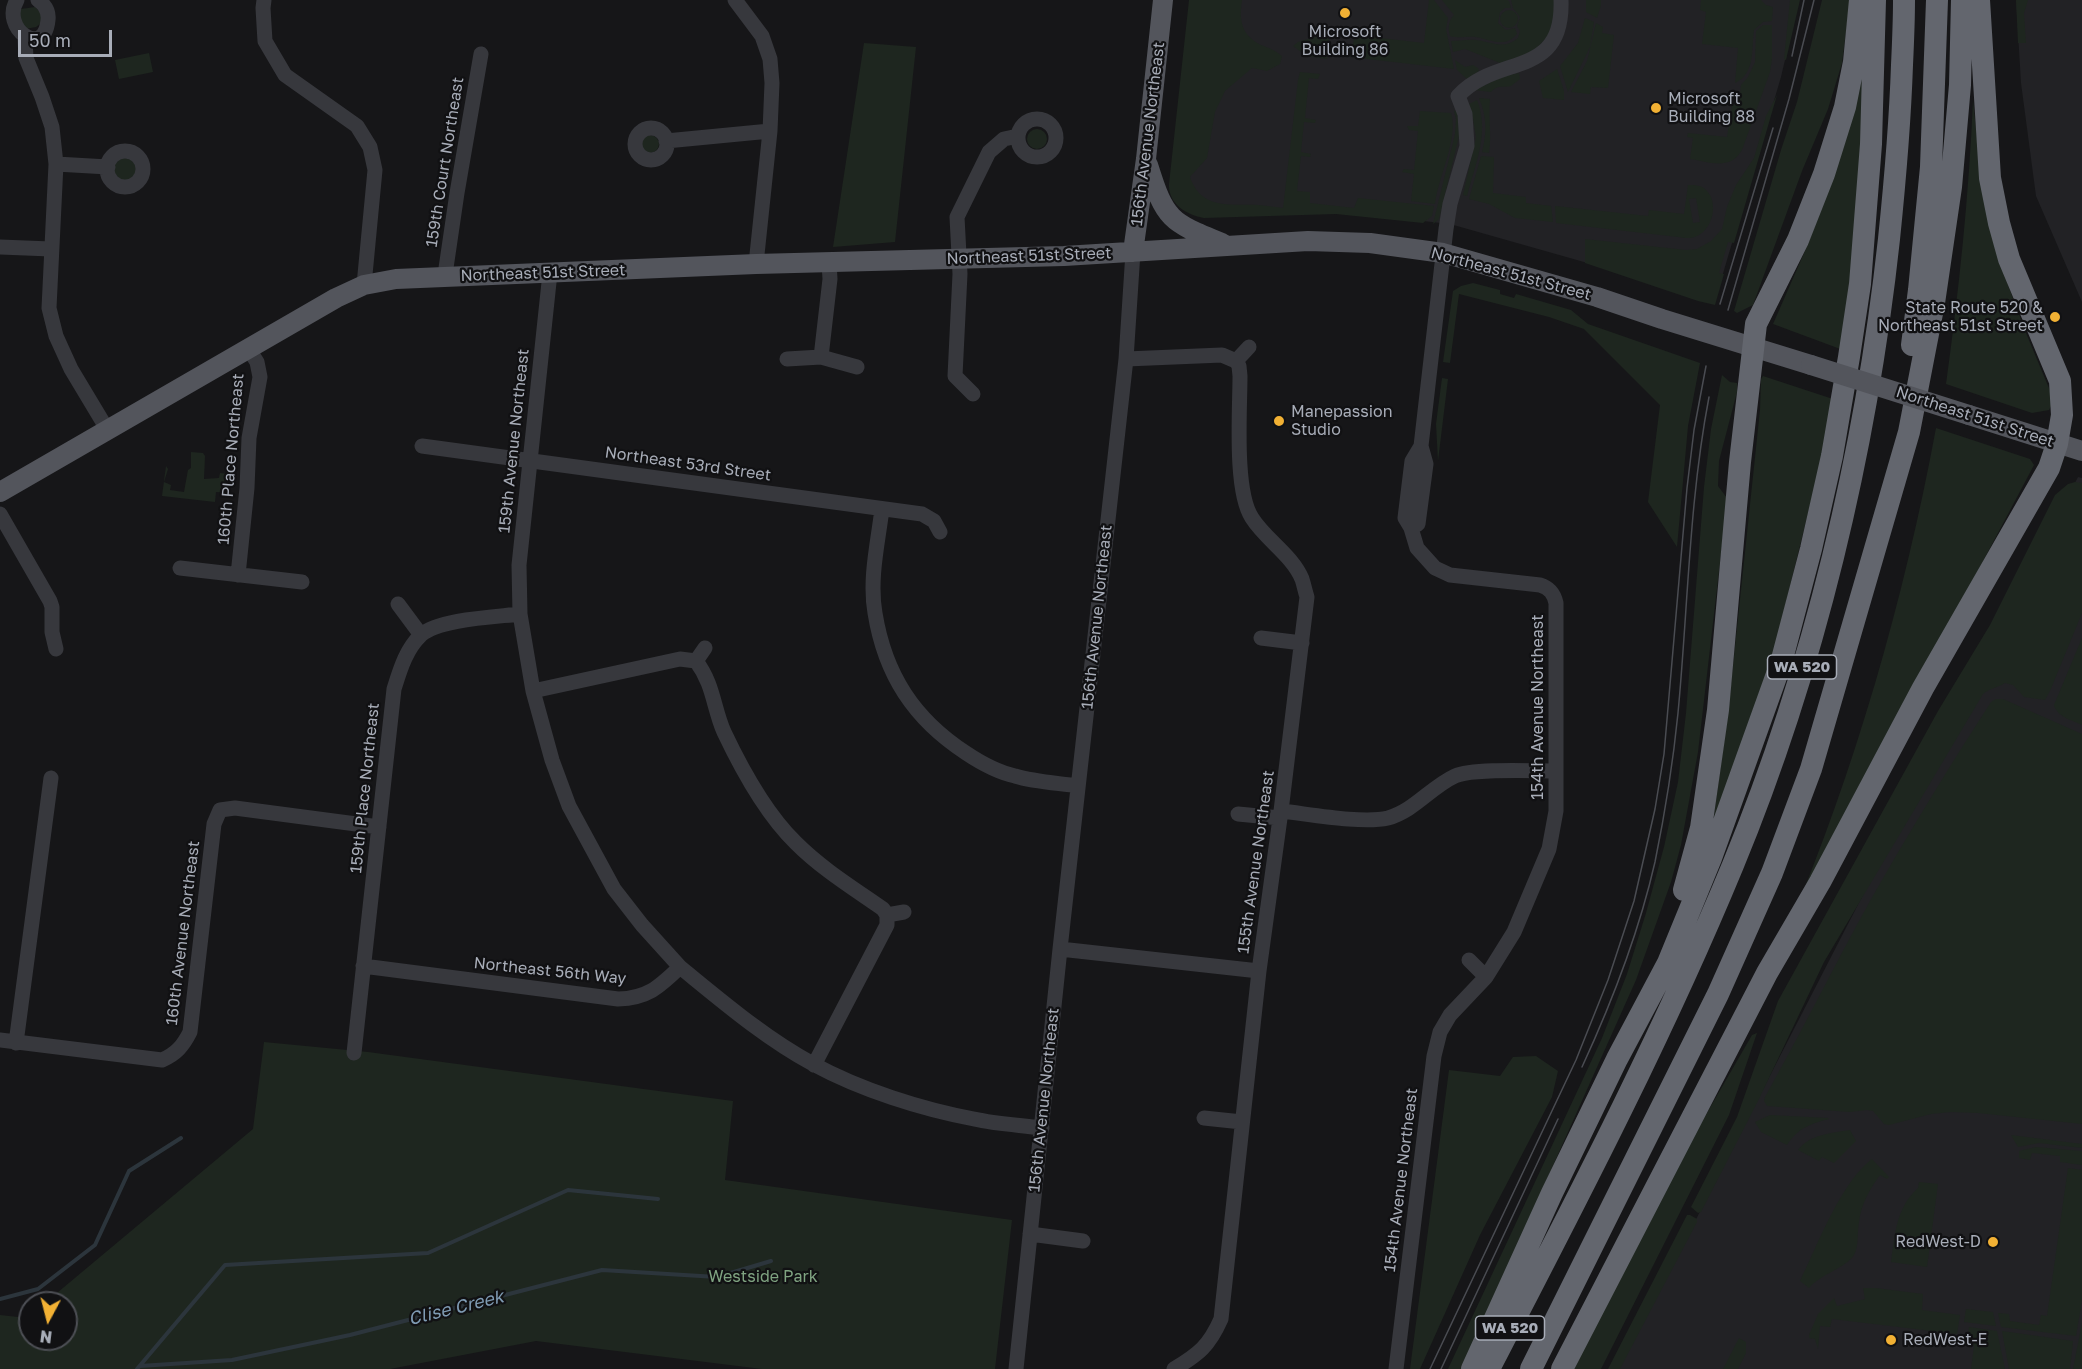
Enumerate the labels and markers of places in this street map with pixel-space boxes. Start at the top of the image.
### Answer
marker: Microsoft Building 86 [1338,6,1352,20]
place label: Microsoft Building 86 [1302,22,1388,60]
place label: Microsoft Building 88 [1668,89,1755,127]
marker: Microsoft Building 88 [1649,101,1663,115]
place label: State Route 520 & Northeast 51st Street [1878,298,2043,336]
marker: State Route 520 & Northeast 51st Street [2048,310,2062,324]
place label: Manepassion Studio [1291,402,1392,440]
marker: Manepassion Studio [1272,414,1286,428]
place label: RedWest-D [1895,1232,1981,1252]
marker: RedWest-D [1986,1235,2000,1249]
place label: RedWest-E [1903,1330,1987,1350]
marker: RedWest-E [1884,1333,1898,1347]

